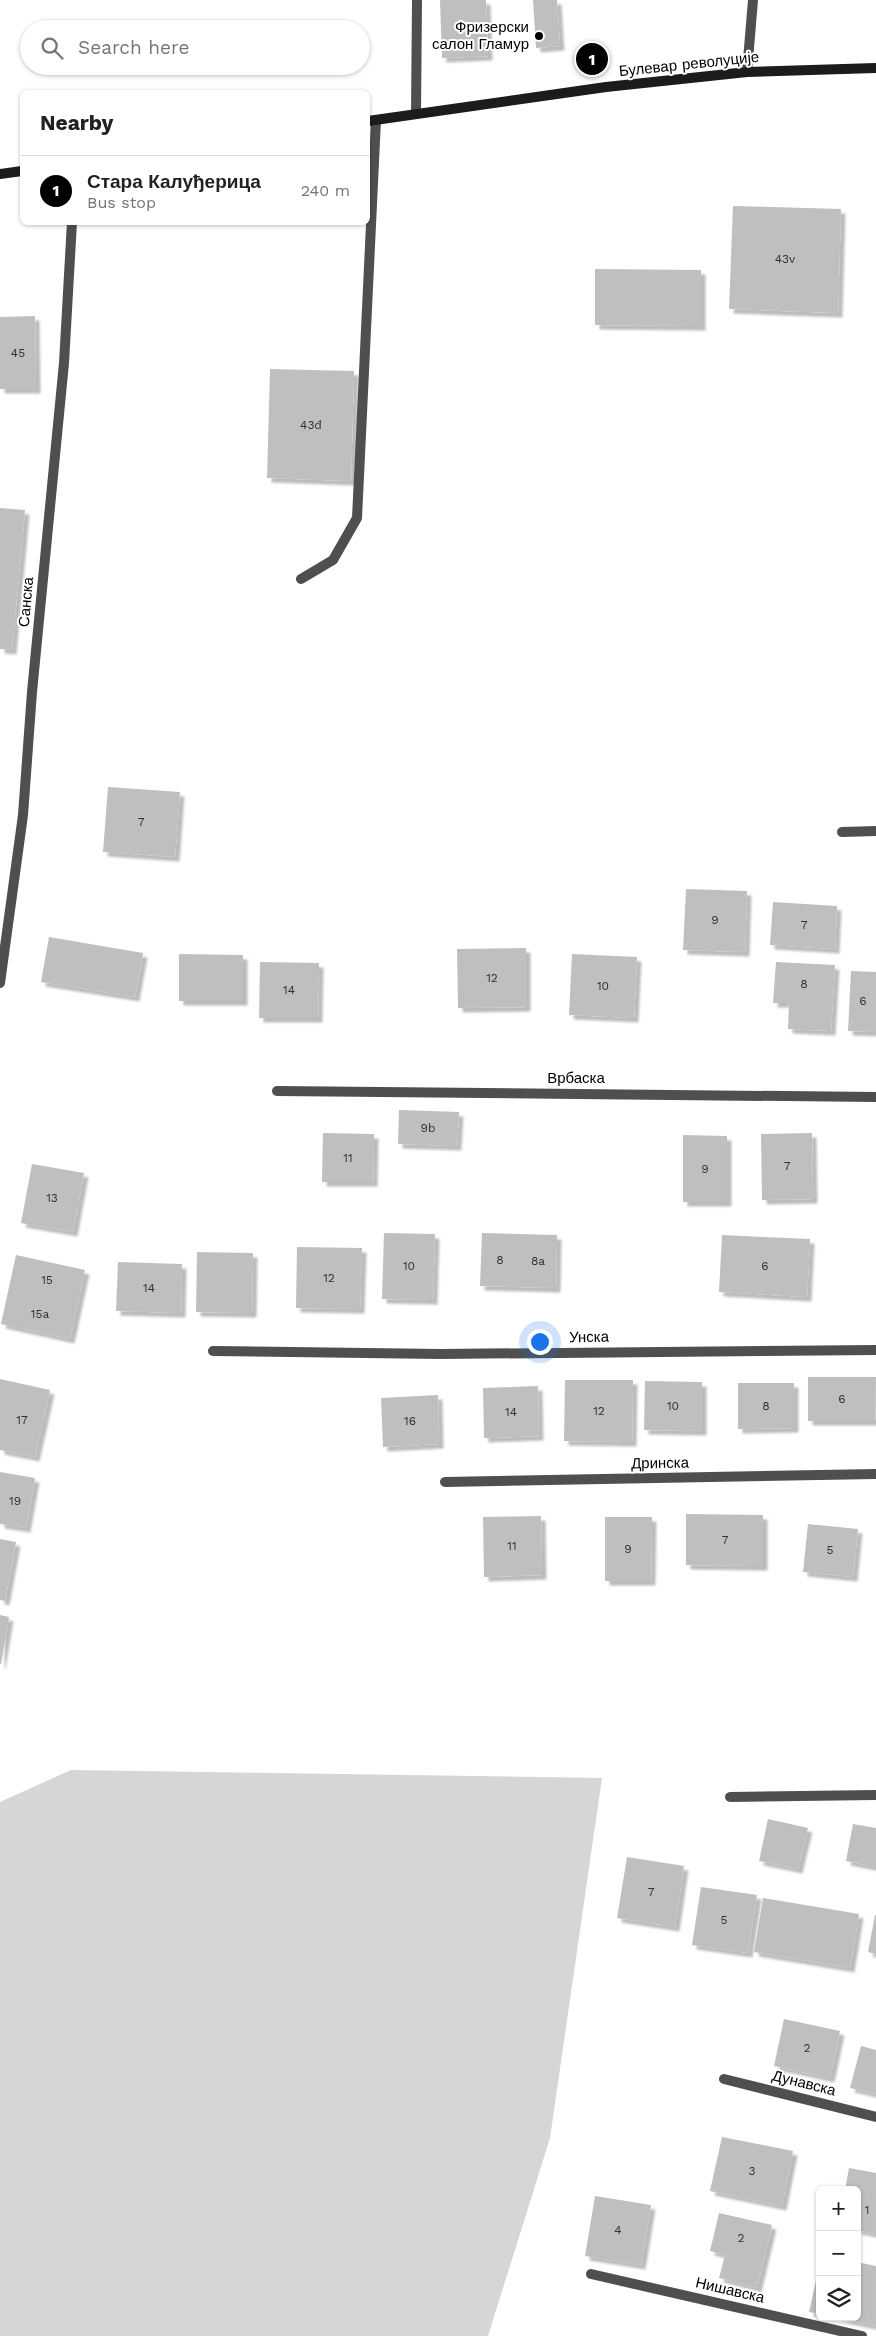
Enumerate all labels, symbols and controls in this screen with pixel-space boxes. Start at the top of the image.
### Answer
place label: Фризерски салон Гламур [432,18,529,53]
search box [20,20,370,75]
marker: Фризерски салон Гламур [533,30,545,42]
icon: search [38,34,66,62]
text: Search here [78,36,189,59]
pin: 1 [576,40,608,78]
street label: Булевар револуције [618,48,760,80]
text: Nearby [40,110,113,135]
text: Стара Калуђерица [87,170,261,193]
text: 1 [53,181,59,200]
text: 240 m [301,181,350,200]
text: Bus stop [87,193,156,212]
house number: 43v [775,252,796,266]
house number: 45 [11,346,25,360]
house number: 43đ [300,418,322,432]
street label: Санска [15,575,37,628]
house number: 7 [138,815,145,829]
house number: 9 [711,913,719,927]
house number: 7 [801,918,808,932]
house number: 12 [486,971,498,985]
house number: 8 [800,977,808,991]
house number: 10 [597,979,609,993]
house number: 14 [283,983,295,997]
house number: 6 [859,994,867,1008]
street label: Врбаска [547,1069,605,1087]
house number: 9b [421,1121,435,1135]
house number: 11 [343,1151,353,1165]
house number: 7 [784,1159,791,1173]
house number: 9 [701,1162,709,1176]
house number: 13 [46,1191,58,1205]
house number: 8 [496,1253,504,1267]
house number: 8a [531,1254,545,1268]
house number: 10 [403,1259,415,1273]
house number: 6 [761,1259,769,1273]
house number: 12 [323,1271,335,1285]
house number: 15 [41,1273,53,1287]
house number: 14 [143,1281,155,1295]
house number: 15a [31,1307,49,1321]
street label: Унска [569,1328,610,1346]
your location [527,1329,553,1355]
house number: 6 [838,1392,846,1406]
house number: 10 [667,1399,679,1413]
house number: 8 [762,1399,770,1413]
house number: 12 [593,1404,605,1418]
house number: 14 [505,1405,517,1419]
house number: 17 [16,1413,28,1427]
house number: 16 [404,1414,416,1428]
street label: Дринска [631,1453,690,1473]
house number: 19 [9,1494,21,1508]
house number: 7 [722,1533,729,1547]
house number: 11 [507,1539,517,1553]
house number: 9 [624,1542,632,1556]
house number: 5 [827,1543,834,1557]
house number: 7 [648,1885,655,1899]
house number: 5 [721,1913,728,1927]
house number: 2 [804,2041,811,2055]
street label: Дунавска [770,2066,838,2100]
house number: 3 [749,2164,756,2178]
map controls [816,2186,861,2321]
button: + [816,2186,861,2231]
house number: 1 [865,2203,869,2217]
house number: 4 [614,2223,622,2237]
house number: 2 [738,2231,745,2245]
button: − [816,2231,861,2276]
street label: Нишавска [694,2273,767,2307]
button: layers [816,2276,861,2321]

